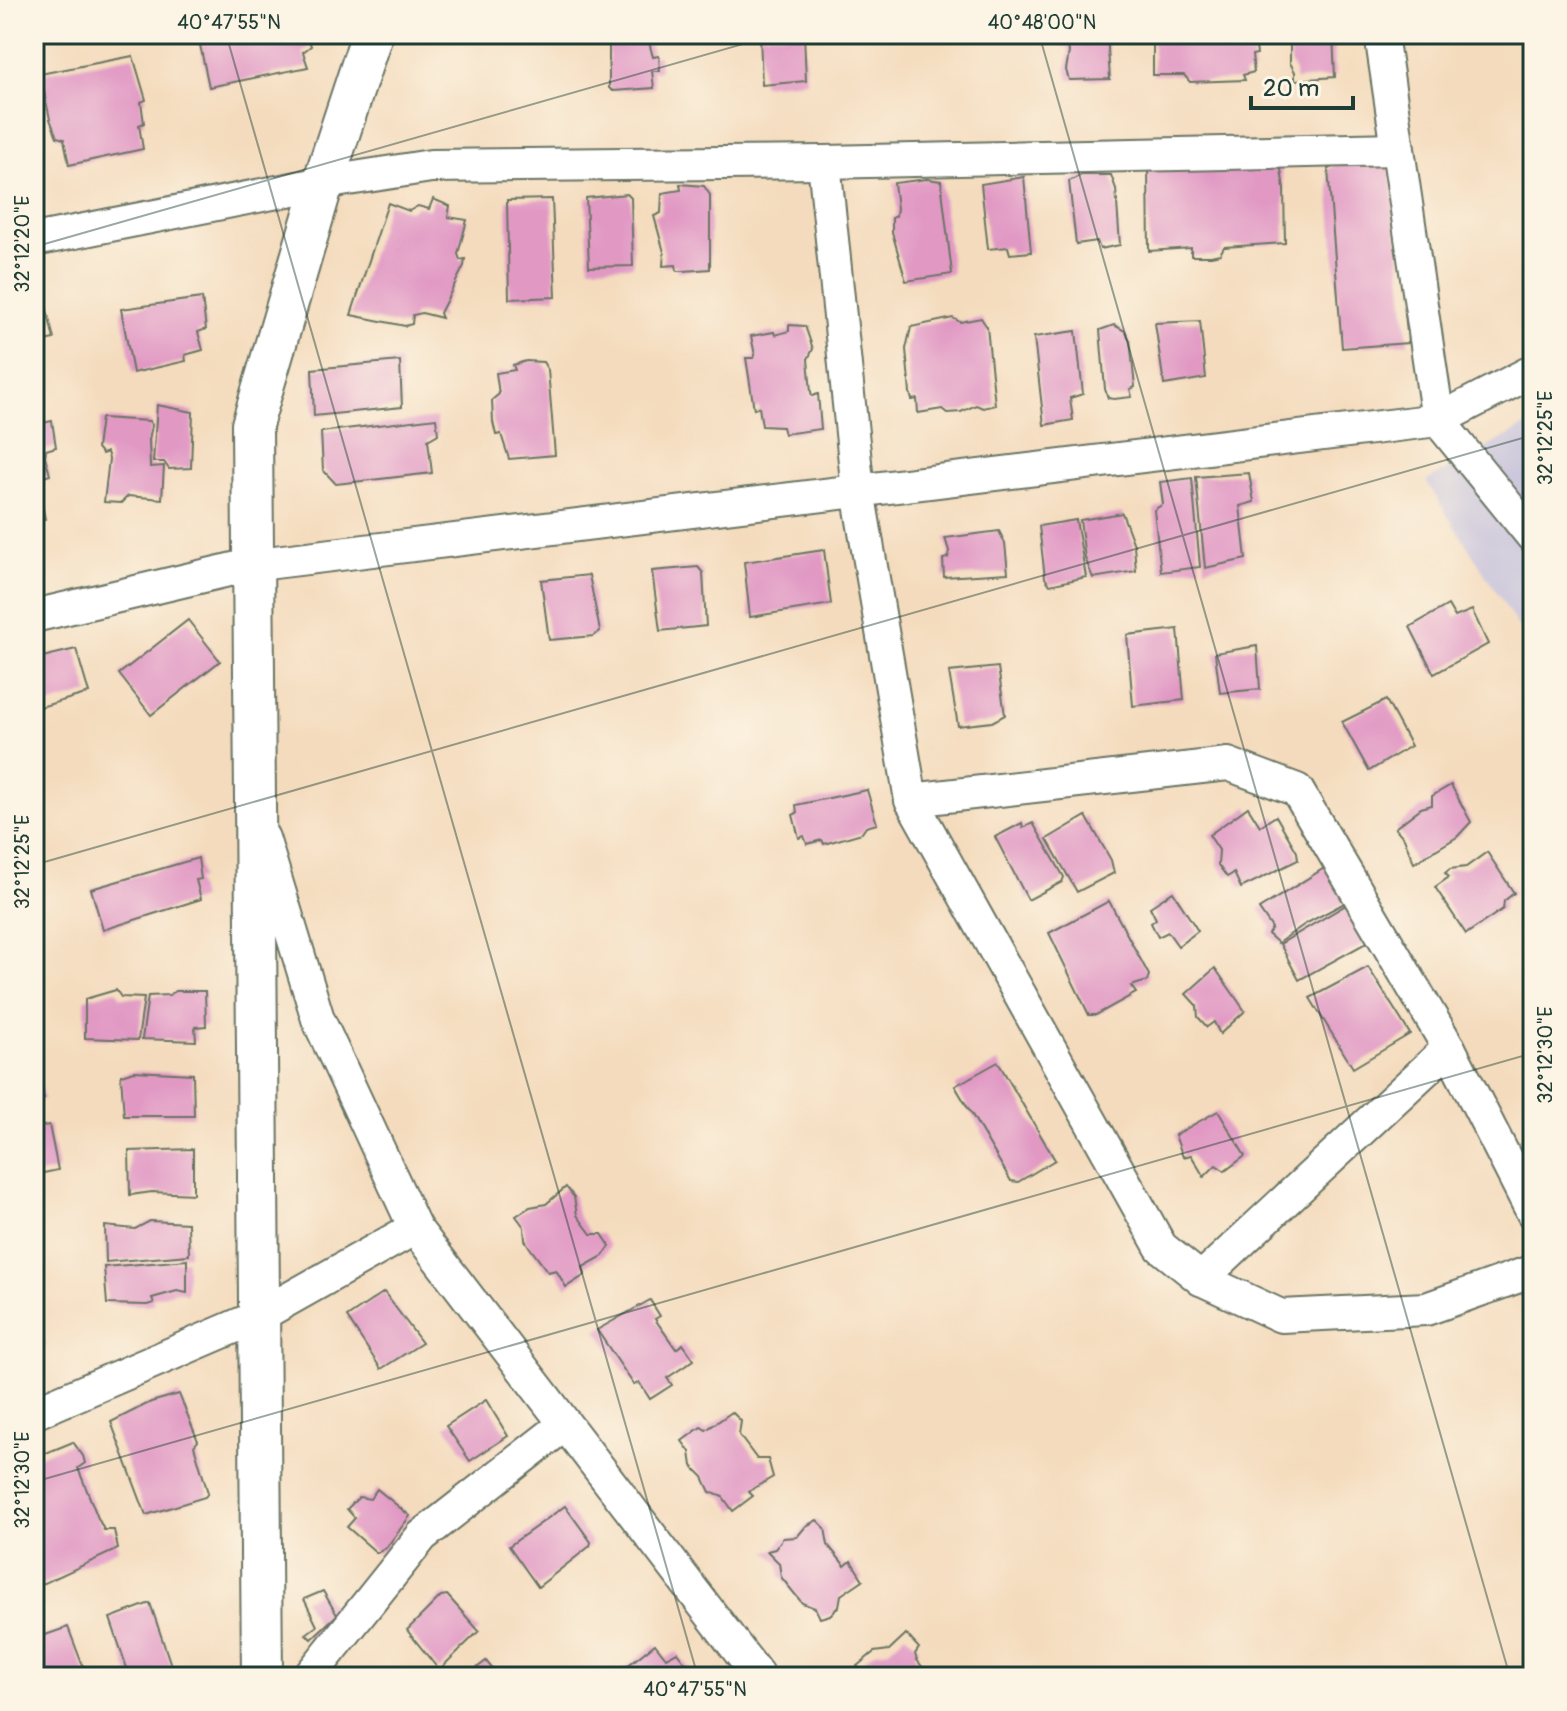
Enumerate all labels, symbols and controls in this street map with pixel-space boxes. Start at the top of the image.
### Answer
text: 40°47'55"N [177,10,281,35]
text: 40°48'00"N [988,10,1096,35]
scale bar [1251,60,1353,110]
text: 20 m [1263,74,1319,103]
text: 32°12'20"E [10,195,35,293]
text: 32°12'25"E [1533,391,1558,485]
text: 32°12'25"E [10,815,35,909]
text: 32°12'30"E [1533,1006,1558,1104]
text: 32°12'30"E [10,1431,35,1529]
text: 40°47'55"N [643,1677,747,1702]

